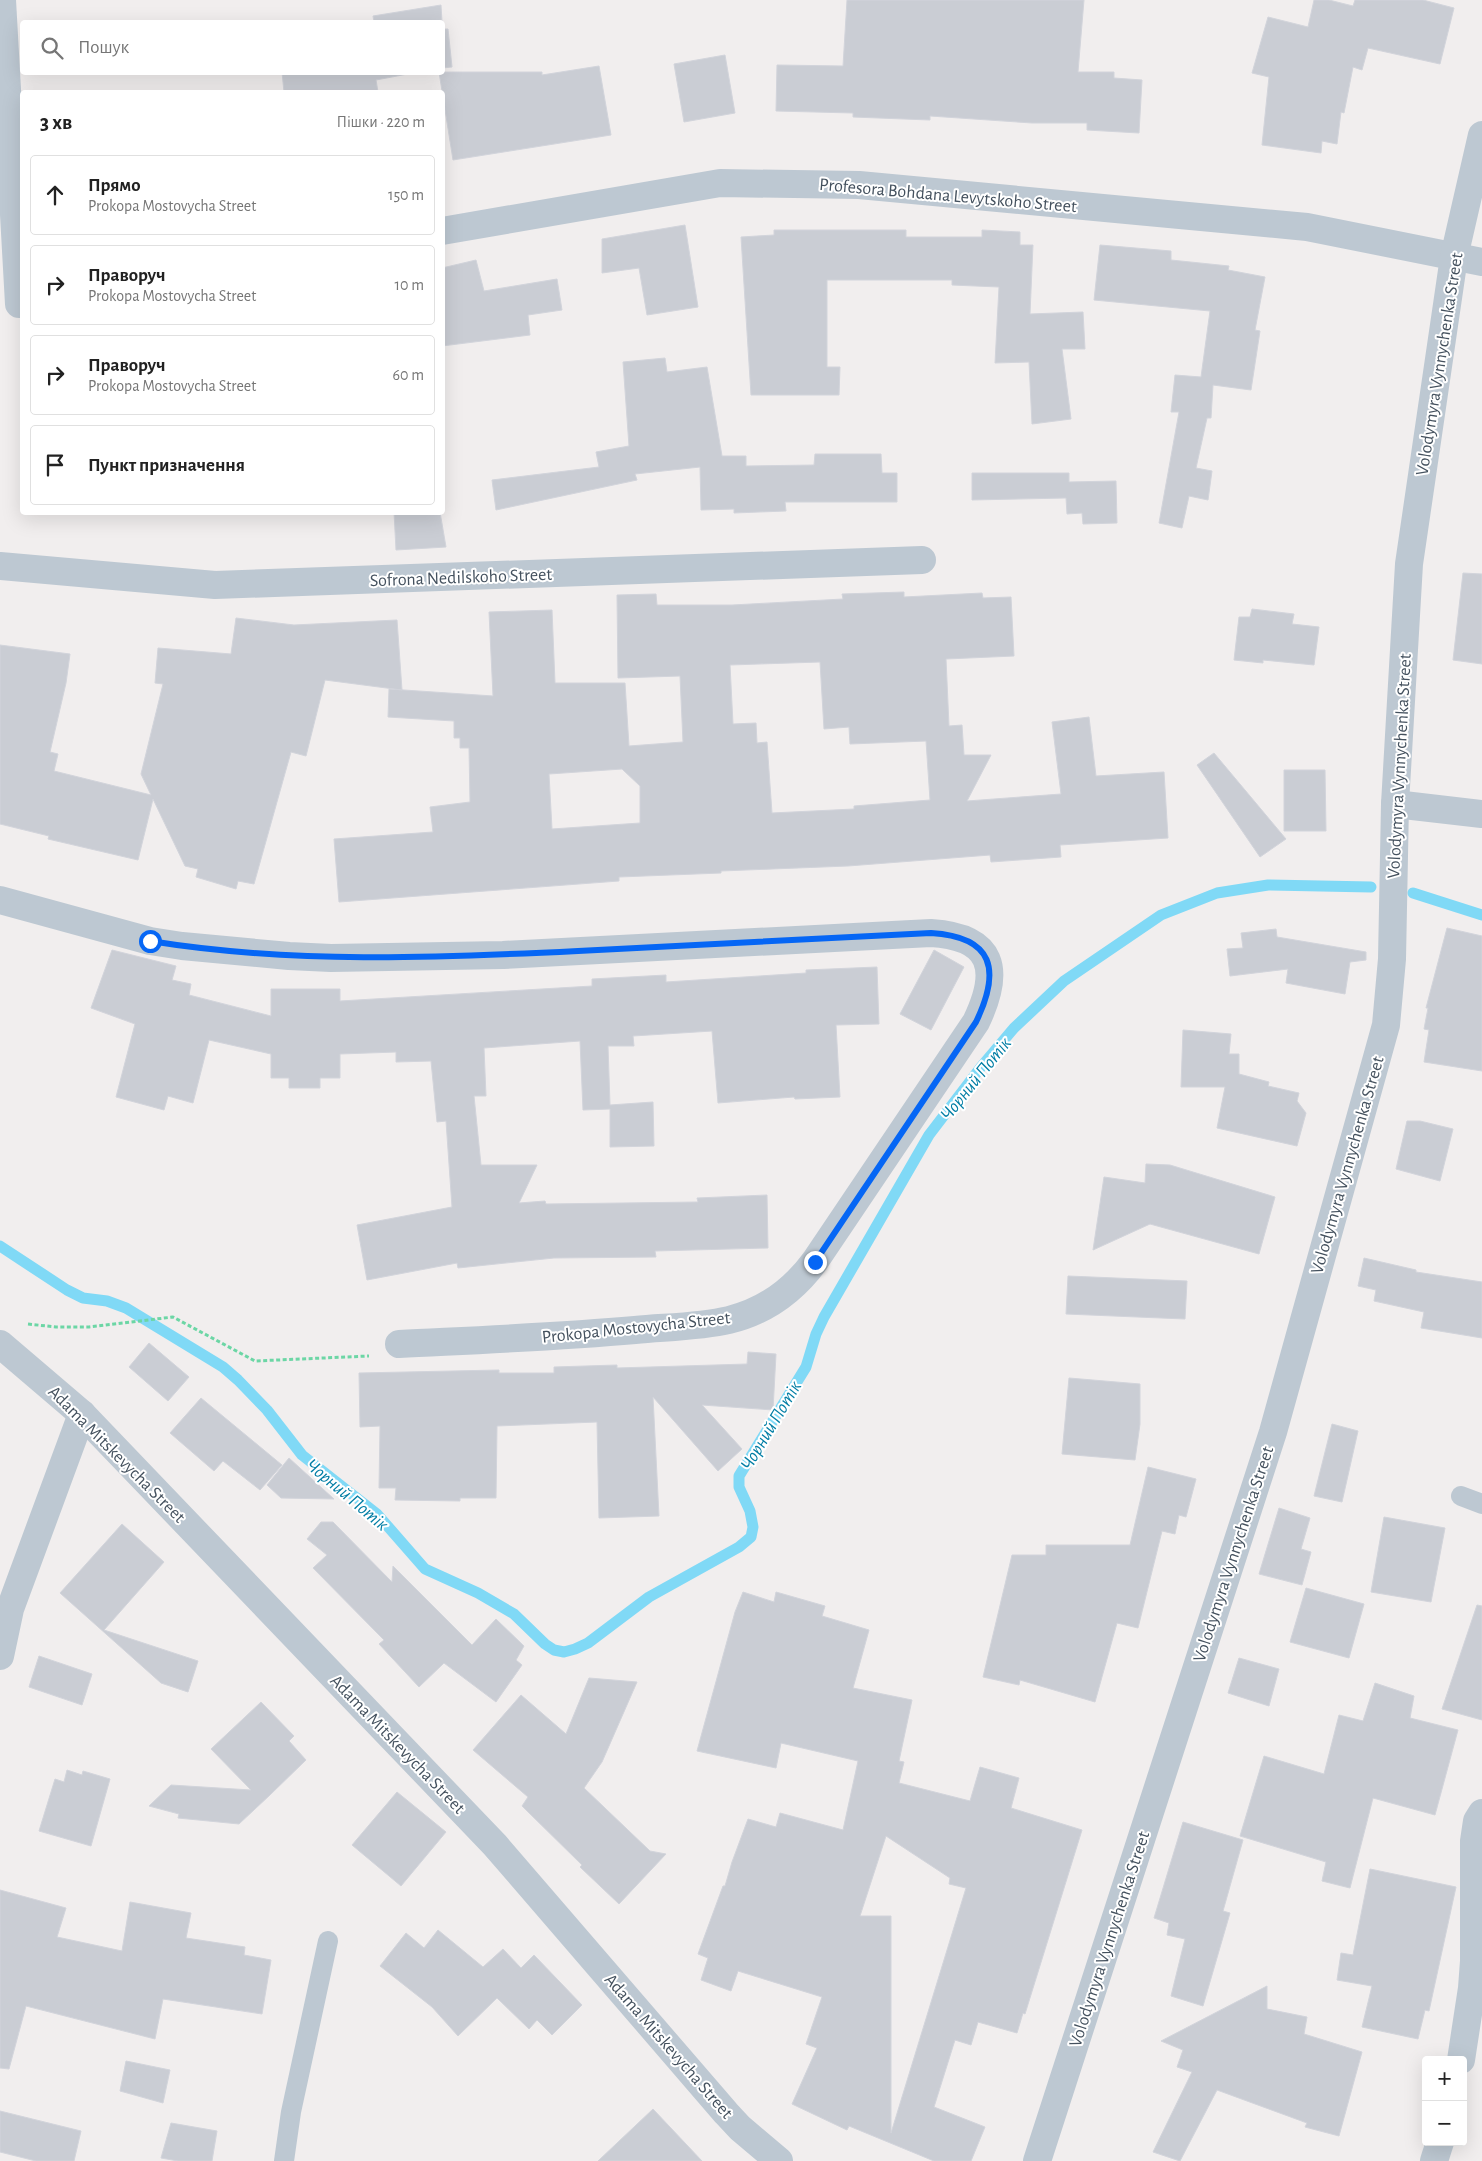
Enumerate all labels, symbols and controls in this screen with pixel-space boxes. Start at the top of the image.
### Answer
search box [20,20,445,75]
icon: search [38,34,66,62]
text: Пошук [78,38,129,57]
text: 3 хв [40,112,72,133]
text: Пішки · 220 m [336,114,425,130]
text: Прямо [88,176,141,195]
street label: Profesora Bohdana Levytskoho Street [818,176,1078,216]
icon: ahead [41,181,69,209]
text: 150 m [388,187,424,203]
text: Prokopa Mostovycha Street [88,198,256,214]
street label: Volodymyra Vynnychenka Street [1413,251,1467,477]
text: Праворуч [88,266,166,285]
icon: right [41,271,69,299]
text: 10 m [395,277,424,293]
text: Prokopa Mostovycha Street [88,288,256,304]
text: Праворуч [88,356,166,375]
icon: right [41,361,69,389]
text: 60 m [393,367,424,383]
text: Prokopa Mostovycha Street [88,378,256,394]
icon: arrive [41,451,69,479]
text: Пункт призначення [88,456,245,475]
street label: Sofrona Nedilskoho Street [370,566,553,590]
street label: Volodymyra Vynnychenka Street [1385,653,1415,879]
route start [139,930,162,953]
water label: Чорний Потік [937,1034,1015,1124]
street label: Volodymyra Vynnychenka Street [1308,1054,1388,1276]
route end [804,1251,827,1274]
street label: Prokopa Mostovycha Street [541,1309,731,1347]
water label: Чорний Потік [737,1378,805,1474]
street label: Adama Mitskevycha Street [44,1383,188,1527]
street label: Volodymyra Vynnychenka Street [1191,1444,1277,1664]
water label: Чорний Потік [302,1456,392,1535]
street label: Adama Mitskevycha Street [326,1672,468,1818]
street label: Volodymyra Vynnychenka Street [1067,1829,1153,2049]
street label: Adama Mitskevycha Street [601,1971,736,2123]
map controls [1422,2056,1467,2146]
button: + [1422,2056,1467,2101]
button: − [1422,2101,1467,2146]

